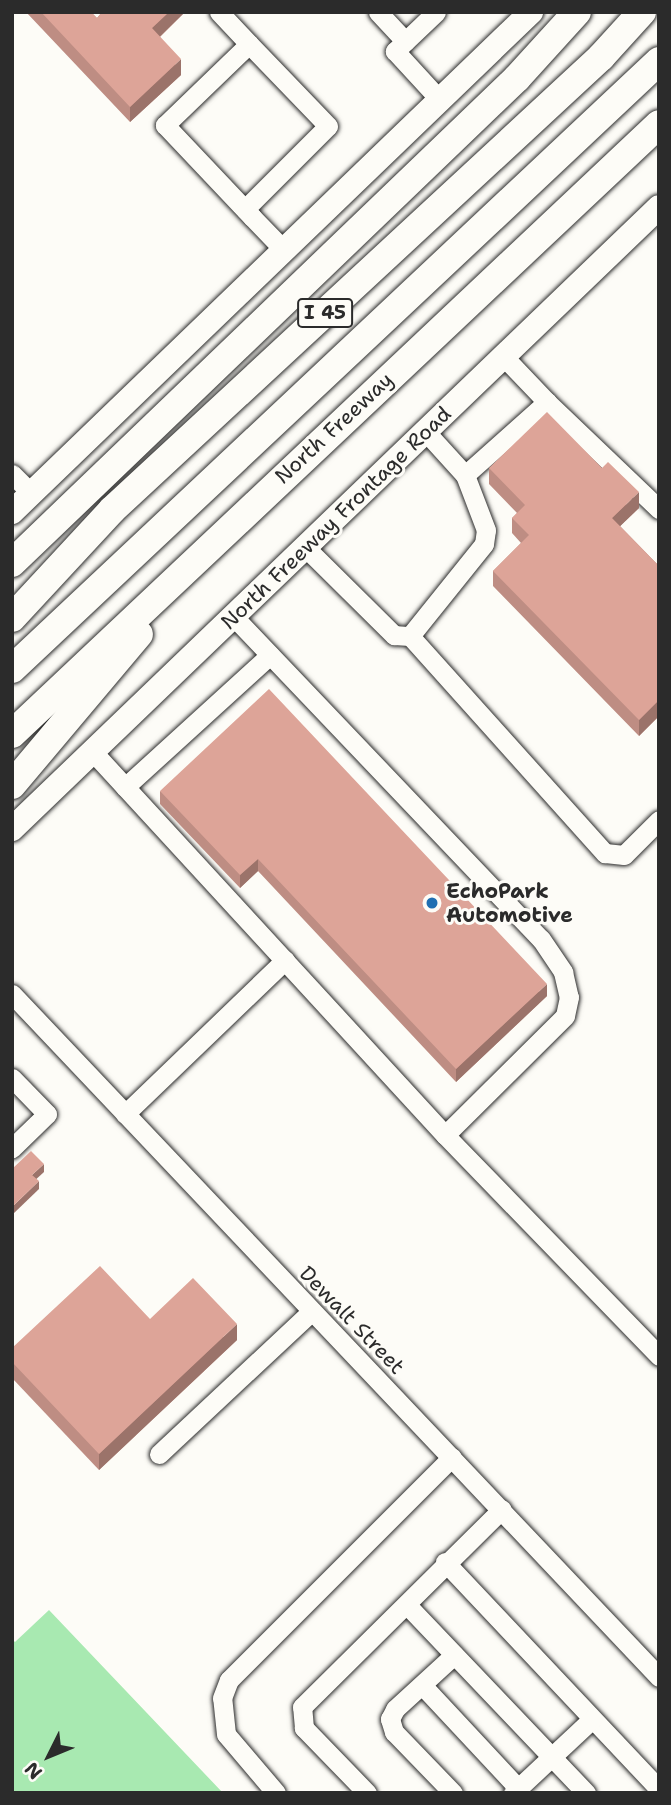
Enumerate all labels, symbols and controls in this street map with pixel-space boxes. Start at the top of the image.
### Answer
road number: I 45 [297,298,353,328]
street label: North Freeway [270,367,398,489]
street label: North Freeway Frontage Road [216,401,456,635]
place label: EchoPark Automotive [446,878,573,928]
marker: EchoPark Automotive [424,895,440,911]
street label: Dewalt Street [294,1261,410,1379]
north arrow [14,1721,84,1791]
text: N [19,1757,48,1785]

